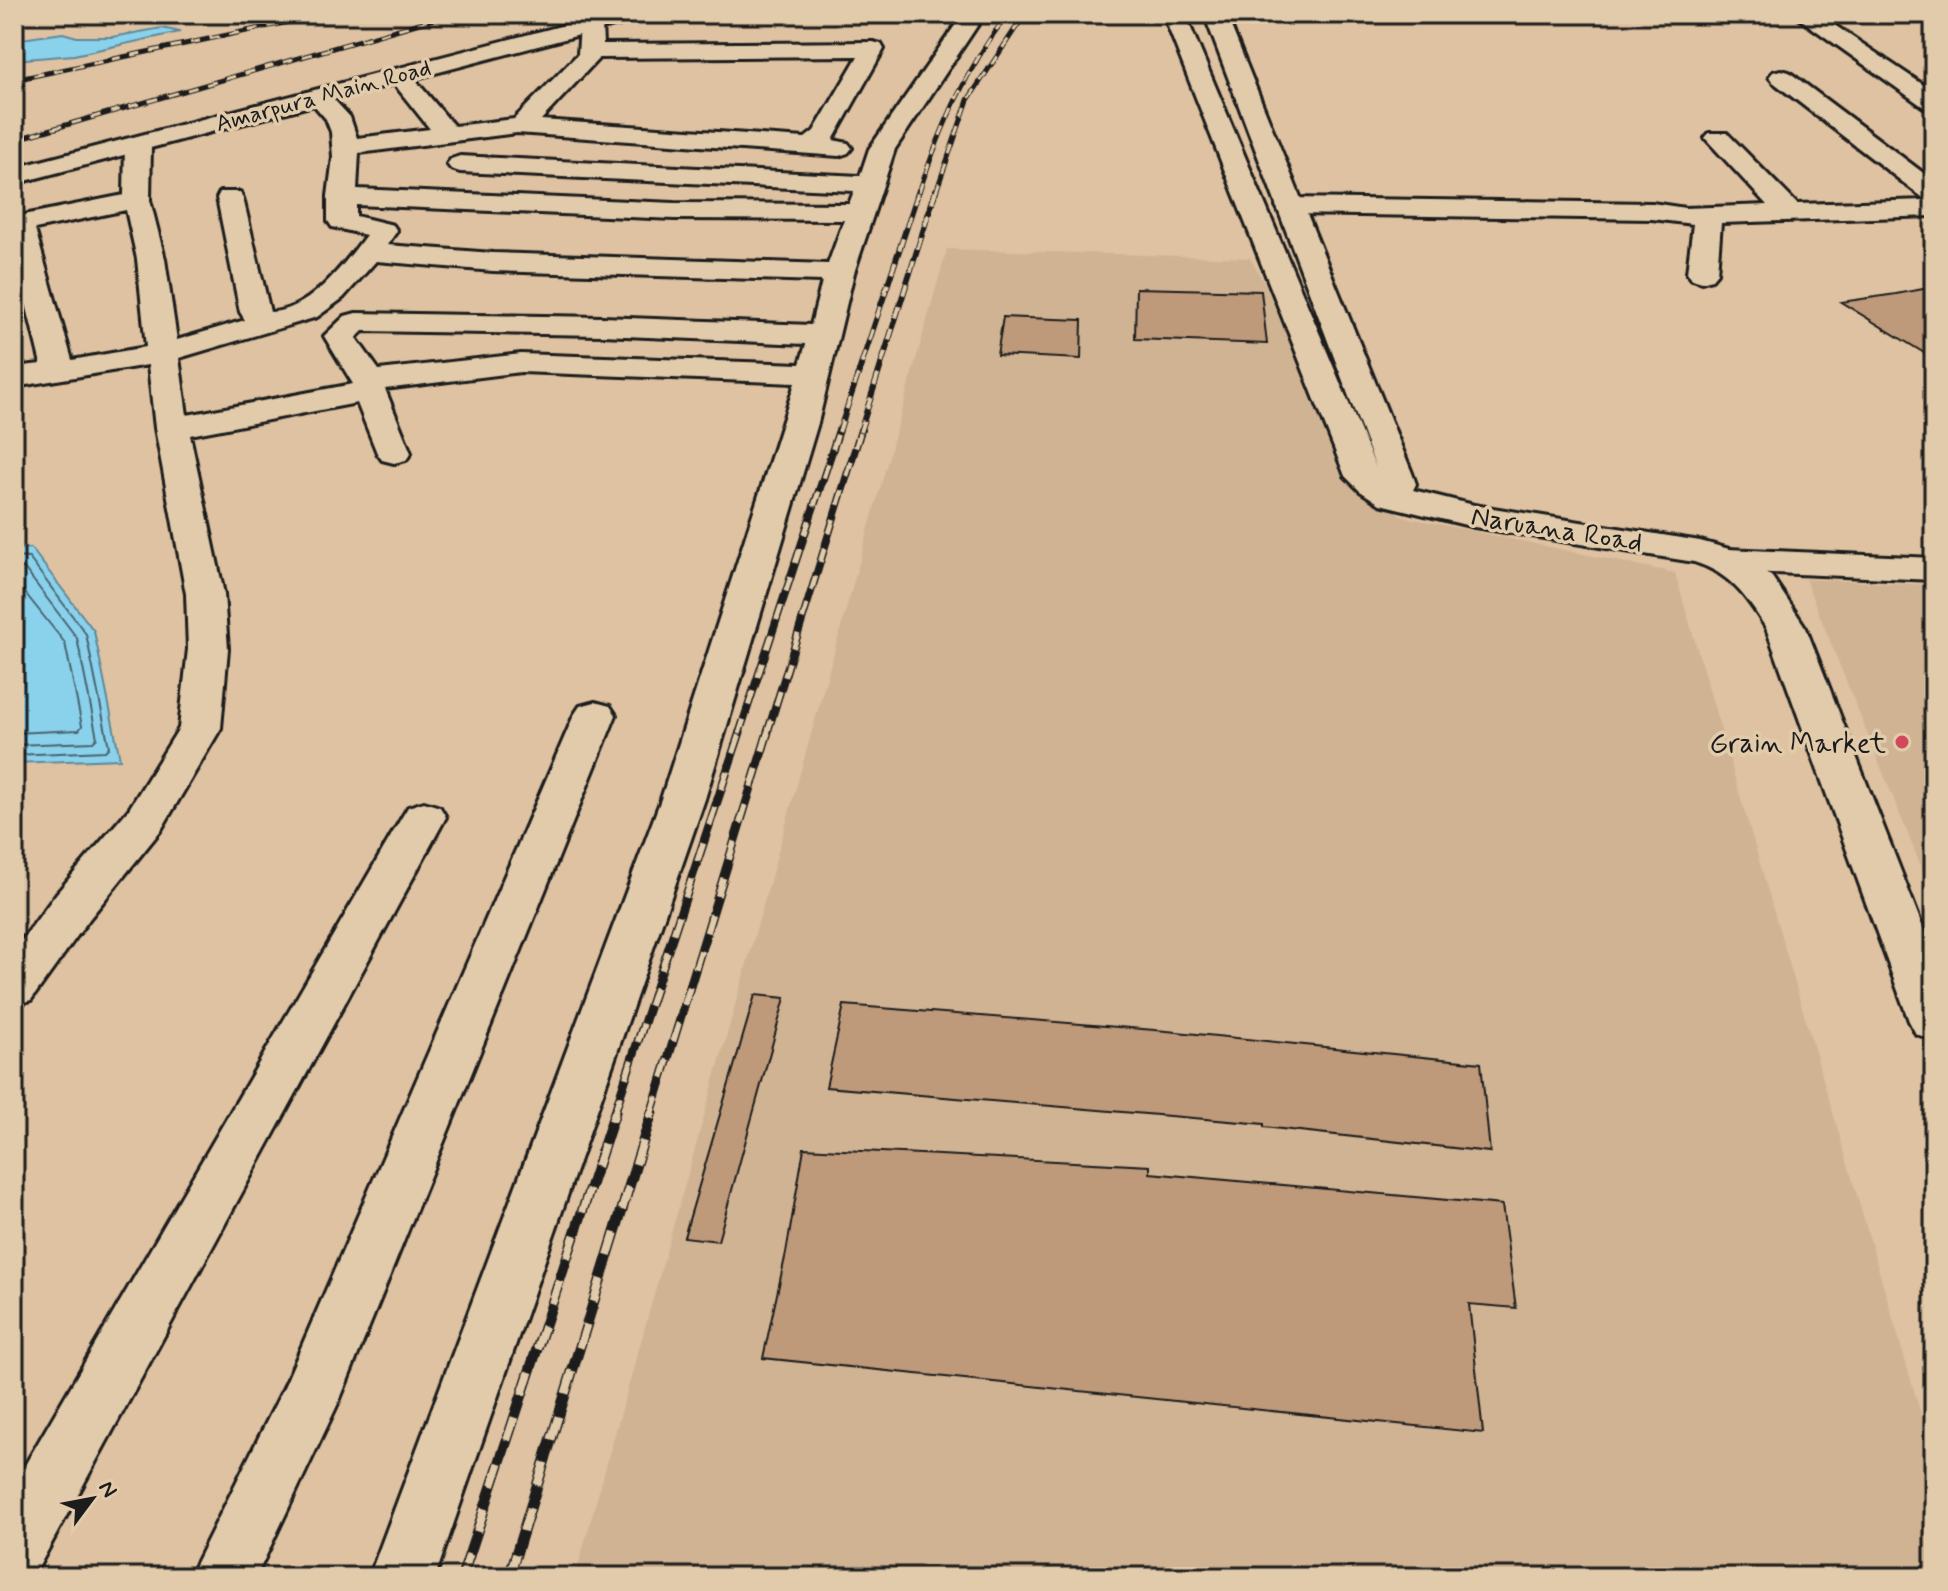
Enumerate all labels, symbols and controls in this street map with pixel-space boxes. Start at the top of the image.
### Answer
street label: Amarpura Main Road [212,53,435,140]
street label: Naruana Road [1468,499,1645,562]
place label: Grain Market [1710,726,1887,763]
marker: Grain Market [1893,733,1911,751]
north arrow [52,1459,132,1539]
text: N [92,1476,123,1503]

